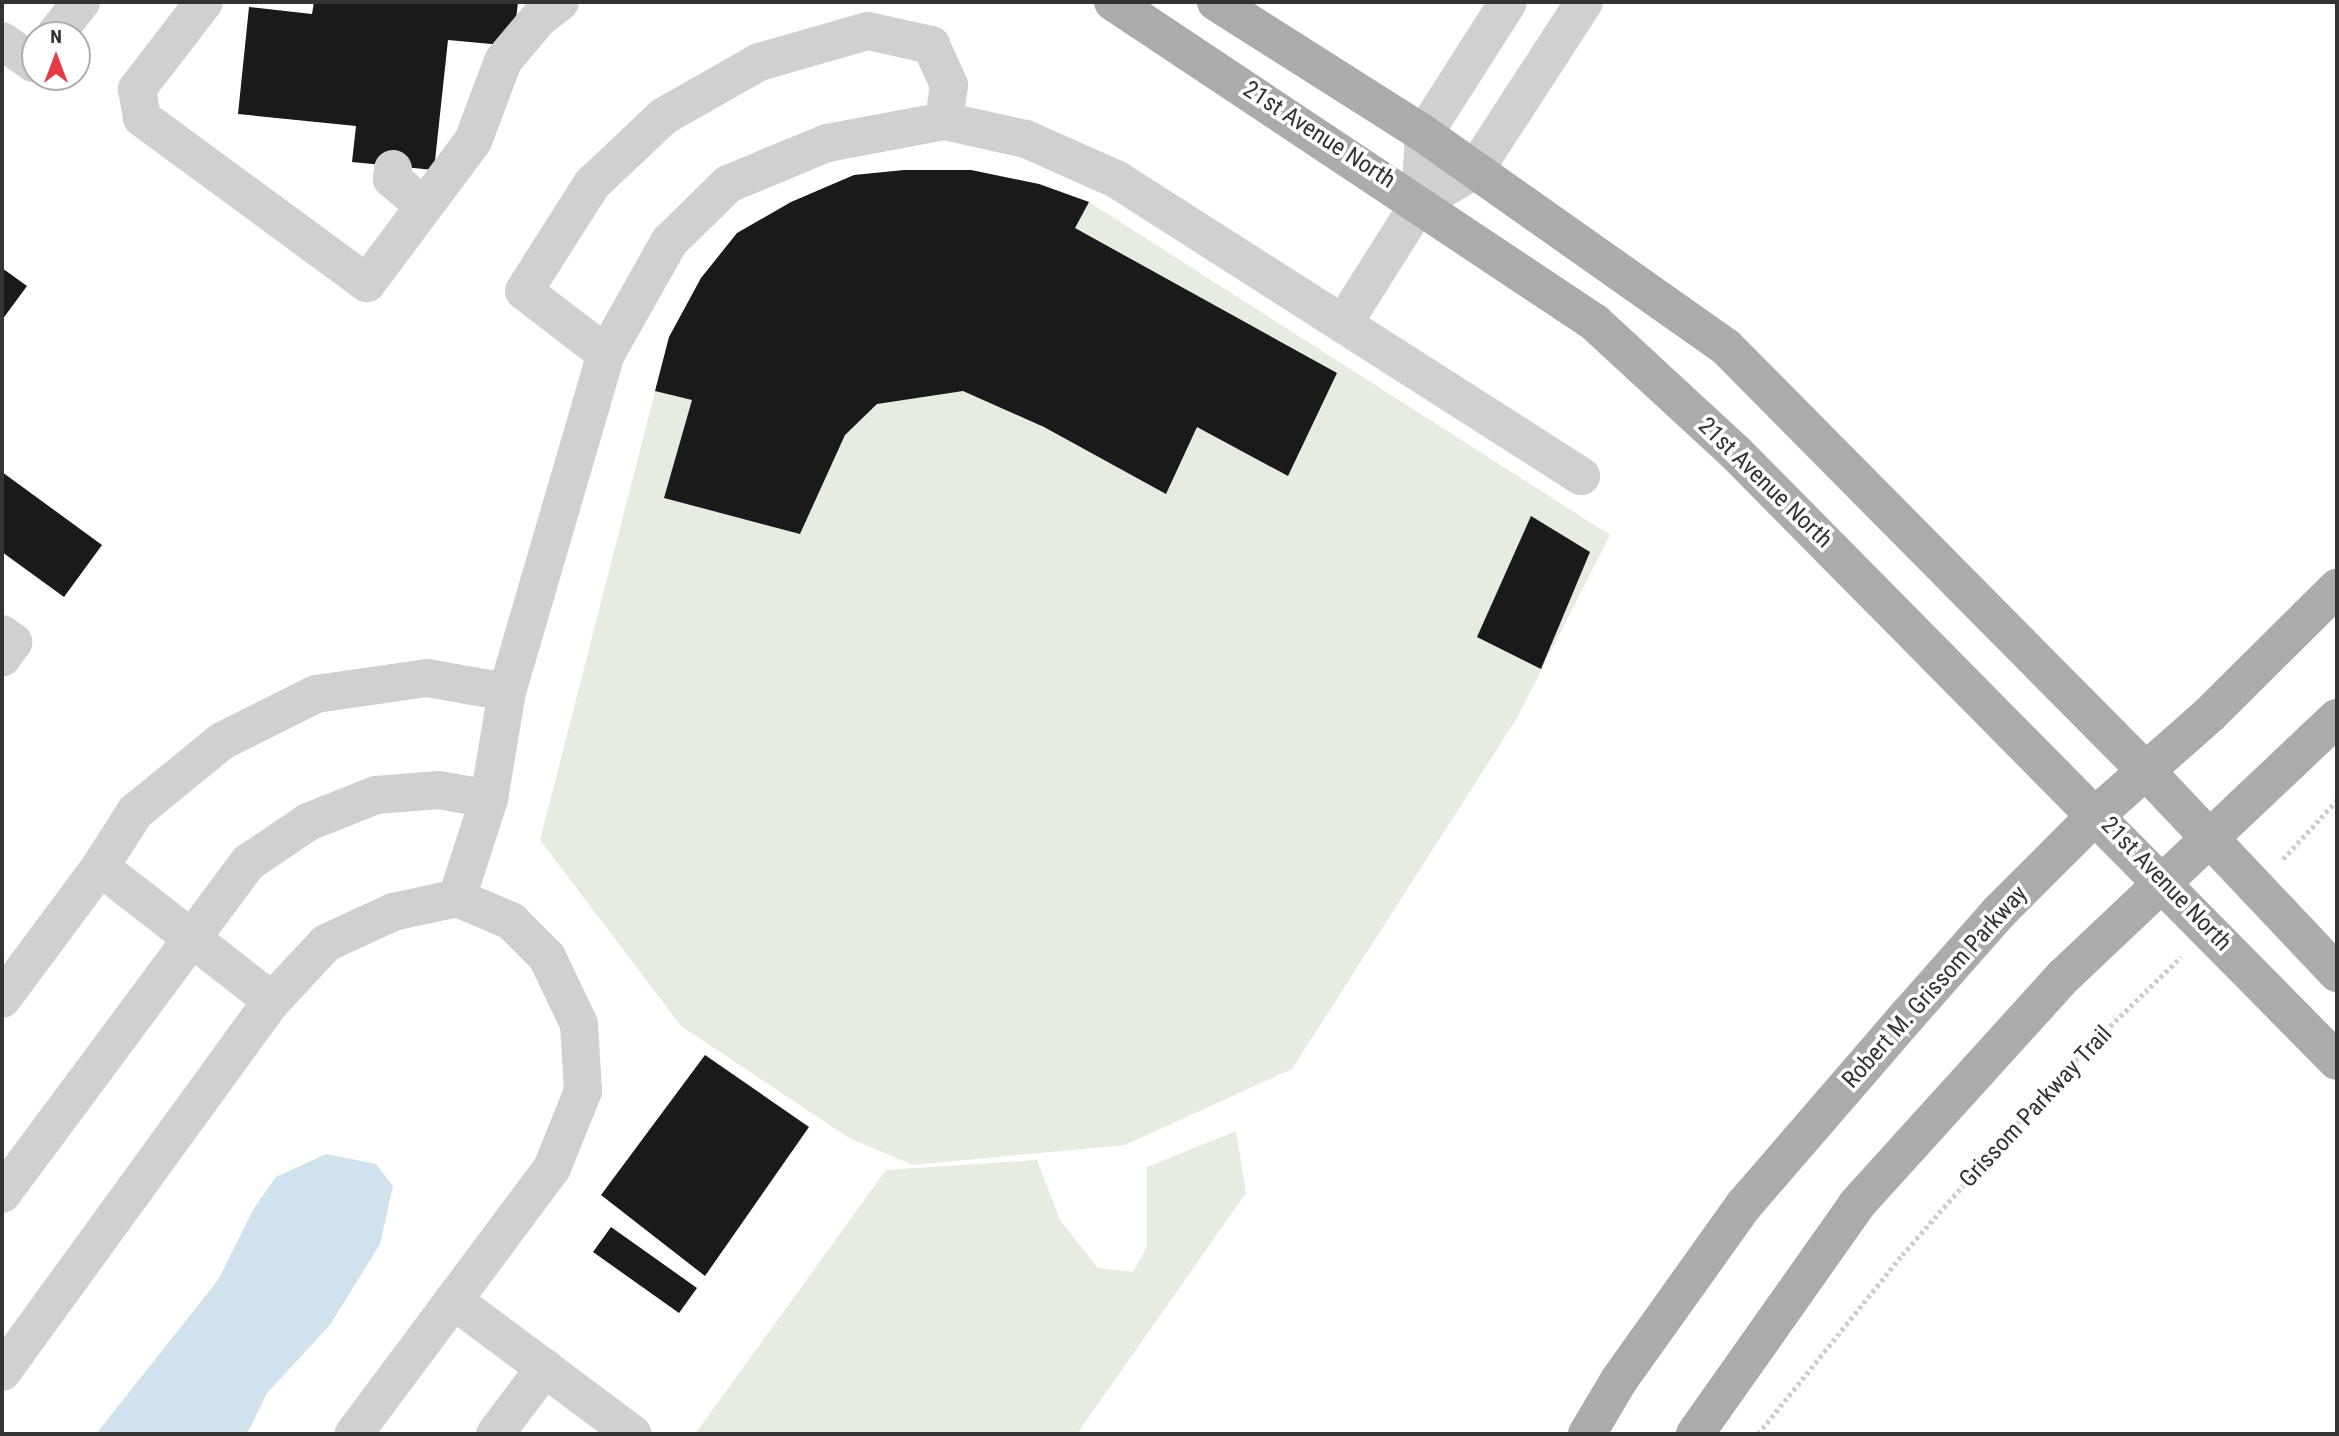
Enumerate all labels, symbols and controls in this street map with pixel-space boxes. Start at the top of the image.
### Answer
north arrow [21,21,91,91]
text: N [50,25,62,48]
street label: 21st Avenue North [1238,75,1400,195]
street label: 21st Avenue North [1692,412,1838,554]
street label: 21st Avenue North [2095,811,2237,957]
street label: Robert M. Grissom Parkway [1836,880,2034,1094]
street label: Grissom Parkway Trail [1954,1020,2118,1194]

